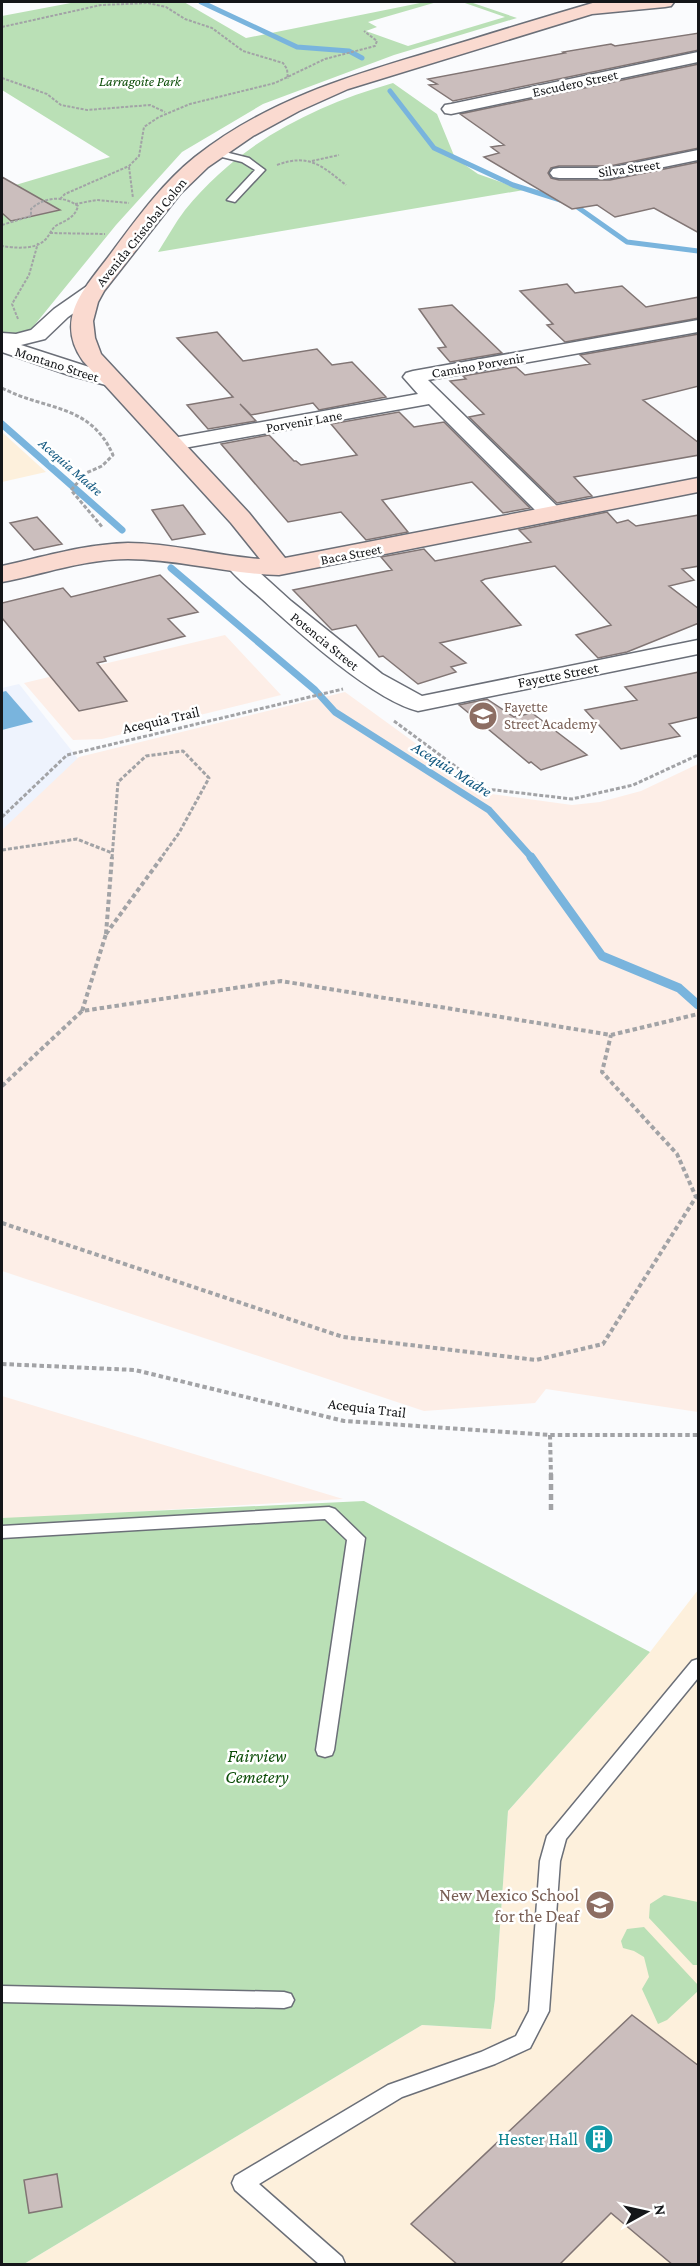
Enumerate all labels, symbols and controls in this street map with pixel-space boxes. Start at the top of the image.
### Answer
street label: Escudero Street [531,66,620,100]
park label: Larragoite Park [99,73,182,89]
street label: Silva Street [597,156,661,180]
street label: Avenida Cristobal Colon [92,174,190,289]
street label: Montano Street [13,343,101,385]
street label: Camino Porvenir [430,349,526,381]
street label: Porvenir Lane [265,406,343,436]
water label: Acequia Madre [35,434,107,499]
street label: Baca Street [319,540,383,568]
street label: Potencia Street [288,609,363,674]
street label: Fayette Street [516,659,601,692]
place label: Fayette Street Academy [504,699,597,733]
school or university icon: Fayette Street Academy [467,700,499,732]
street label: Acequia Trail [121,703,201,738]
water label: Acequia Madre [408,737,495,801]
street label: Acequia Trail [327,1395,407,1422]
park label: Fairview Cemetery [225,1746,289,1787]
place label: New Mexico School for the Deaf [439,1885,581,1926]
school or university icon: New Mexico School for the Deaf [584,1889,616,1921]
building icon: Hester Hall [583,2123,615,2155]
place label: Hester Hall [498,2129,578,2149]
north arrow [616,2182,676,2242]
text: N [651,2203,670,2217]

